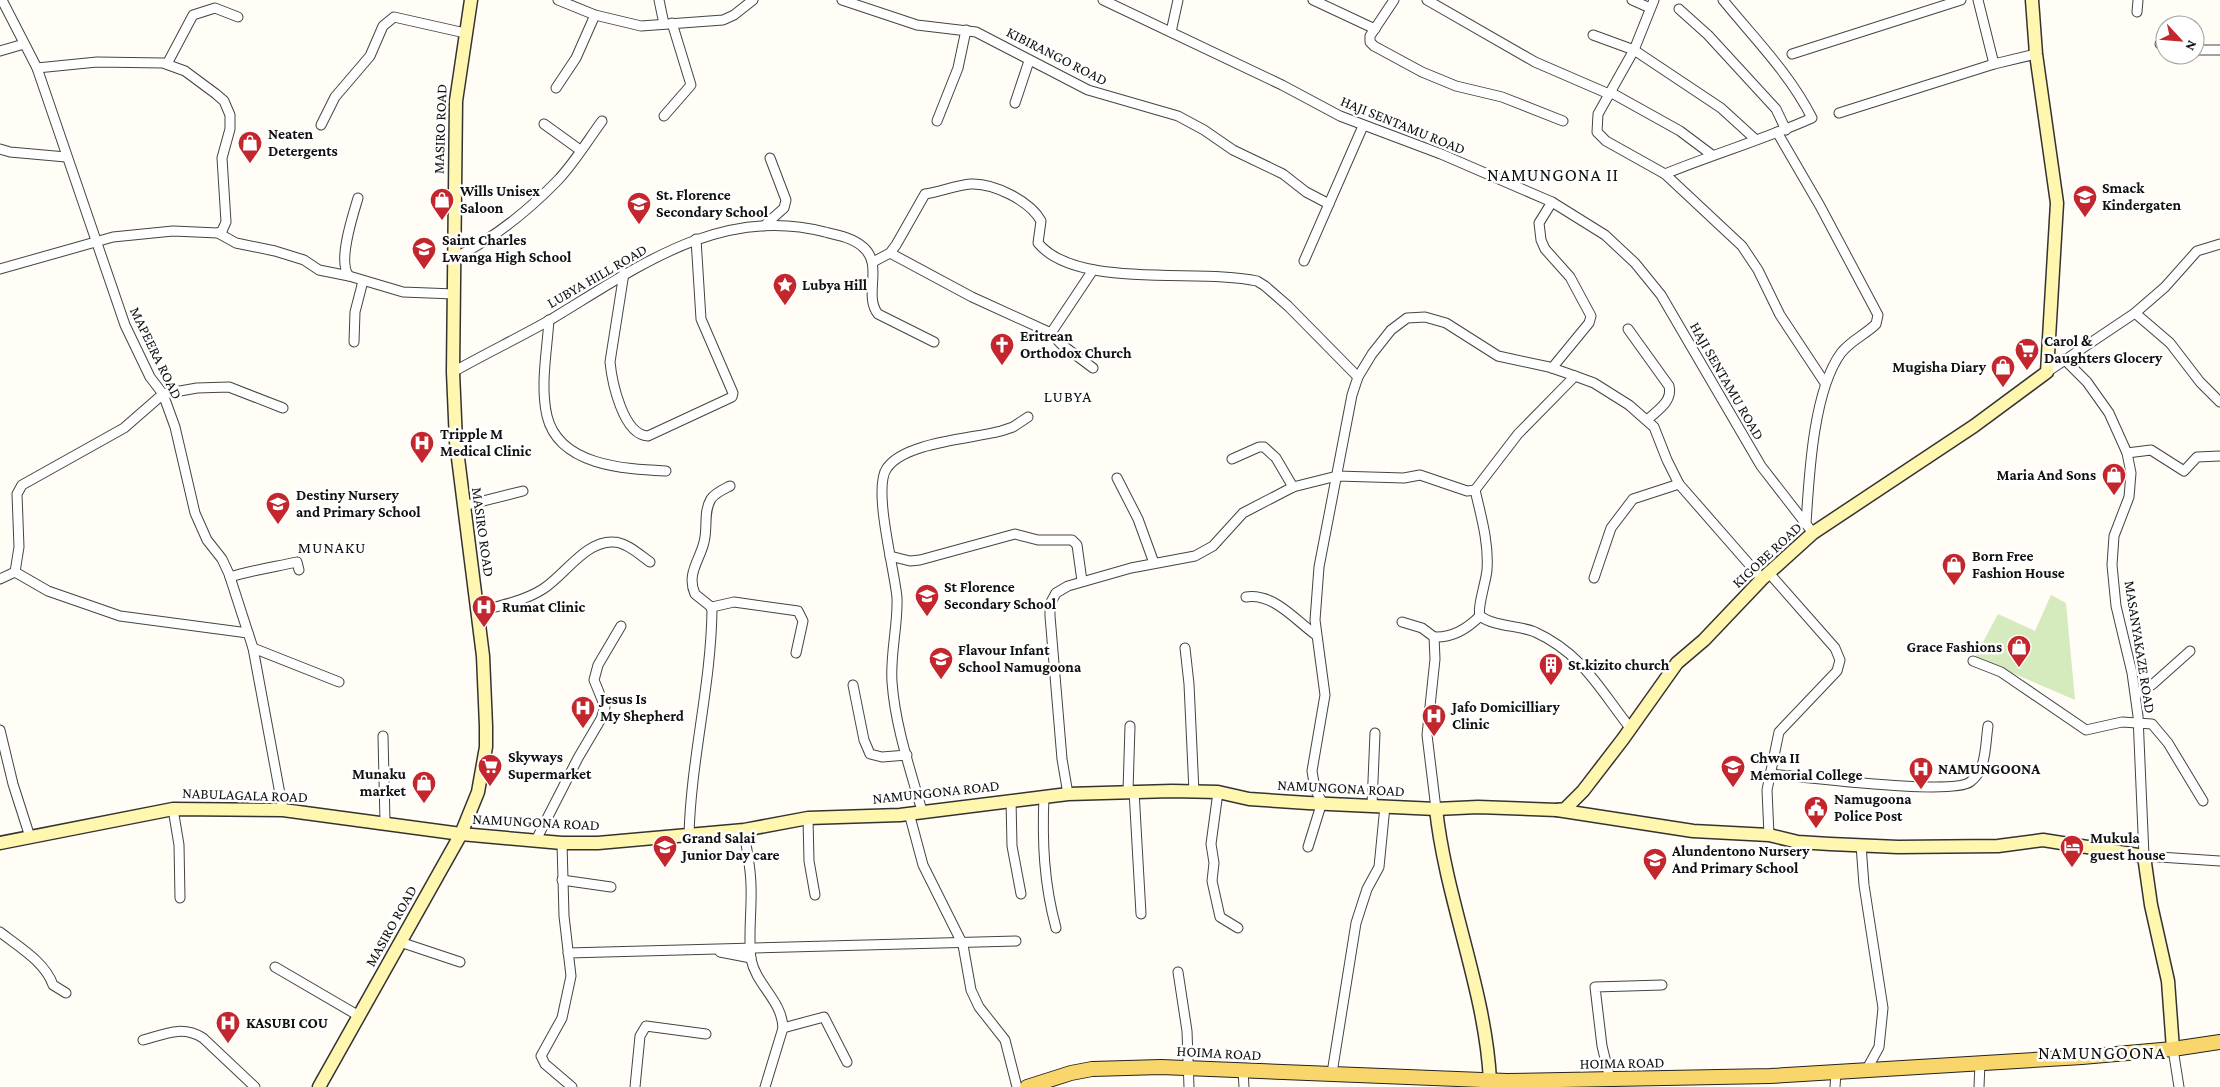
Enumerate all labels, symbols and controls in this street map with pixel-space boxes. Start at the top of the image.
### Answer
north arrow [2155,15,2205,65]
street label: KIBIRANGO ROAD [1004,24,1110,88]
text: N [2182,38,2201,54]
street label: MASIRO ROAD [430,84,450,174]
street label: HAJI SENTAMU ROAD [1338,93,1468,158]
place label: Neaten Detergents [268,126,338,159]
shop icon: Neaten Detergents [237,130,263,164]
district label: NAMUNGONA II [1487,165,1619,185]
place label: Smack Kindergaten [2102,180,2181,213]
place label: Wills Unisex Saloon [459,183,540,216]
school or university icon: Smack Kindergaten [2072,184,2098,218]
shop icon: Wills Unisex Saloon [429,187,455,221]
place label: St. Florence Secondary School [656,187,769,220]
school or university icon: St. Florence Secondary School [626,191,652,225]
place label: Saint Charles Lwanga High School [442,232,572,265]
school or university icon: Saint Charles Lwanga High School [411,236,437,270]
street label: LUBYA HILL ROAD [544,241,650,311]
place icon: Lubya Hill [772,272,798,306]
place label: Lubya Hill [802,277,868,293]
street label: MAPEERA ROAD [127,304,185,402]
street label: HAJI SENTAMU ROAD [1686,319,1767,443]
place label: Eritrean Orthodox Church [1020,328,1132,361]
church icon: Eritrean Orthodox Church [989,332,1015,366]
place label: Carol & Daughters Glocery [2044,333,2163,366]
supermarket icon: Carol & Daughters Glocery [2014,337,2040,371]
shop icon: Mugisha Diary [1990,354,2016,388]
place label: Mugisha Diary [1892,359,1987,375]
district label: LUBYA [1044,388,1092,405]
place label: Tripple M Medical Clinic [440,426,532,459]
hospital icon: Tripple M Medical Clinic [409,430,435,464]
shop icon: Maria And Sons [2101,462,2127,496]
place label: Maria And Sons [1996,467,2096,483]
street label: MASIRO ROAD [469,486,497,578]
place label: Destiny Nursery and Primary School [296,487,421,520]
school or university icon: Destiny Nursery and Primary School [265,491,291,525]
street label: KIGOBE ROAD [1729,519,1805,591]
district label: MUNAKU [298,539,366,556]
place label: Born Free Fashion House [1972,548,2065,581]
shop icon: Born Free Fashion House [1941,552,1967,586]
place label: St Florence Secondary School [944,579,1057,612]
street label: MASANYAKAZE ROAD [2122,579,2158,715]
school or university icon: St Florence Secondary School [914,583,940,617]
hospital icon: Rumat Clinic [471,594,497,628]
place label: Rumat Clinic [502,599,585,615]
shop icon: Grace Fashions [2006,634,2032,668]
place label: Grace Fashions [1906,639,2002,655]
place label: Flavour Infant School Namugoona [958,642,1082,675]
school or university icon: Flavour Infant School Namugoona [928,646,954,680]
building icon: St.kizito church [1538,652,1564,686]
place label: St.kizito church [1568,657,1670,673]
place label: Jesus Is My Shepherd [598,691,685,724]
hospital icon: Jesus Is My Shepherd [570,695,596,729]
place label: Jafo Domicilliary Clinic [1450,699,1560,732]
hospital icon: Jafo Domicilliary Clinic [1421,703,1447,737]
place label: Skyways Supermarket [508,749,592,782]
place label: Chwa II Memorial College [1750,750,1862,783]
supermarket icon: Skyways Supermarket [477,753,503,787]
school or university icon: Chwa II Memorial College [1720,754,1746,788]
hospital icon: NAMUNGOONA [1908,756,1934,790]
place label: NAMUNGOONA [1938,761,2041,777]
place label: Munaku market [352,766,407,799]
shop icon: Munaku market [411,770,437,804]
street label: NAMUNGONA ROAD [872,777,1000,807]
street label: NAMUNGONA ROAD [1277,777,1405,799]
street label: NABULAGALA ROAD [182,785,308,805]
place label: Namugoona Police Post [1834,791,1912,824]
public building icon: Namugoona Police Post [1803,795,1829,829]
street label: NAMUNGONA ROAD [472,811,600,833]
place label: Grand Salai Junior Day care [680,830,780,863]
place label: Mukula guest house [2090,830,2166,863]
school or university icon: Grand Salai Junior Day care [652,834,678,868]
hotel icon: Mukula guest house [2059,834,2085,868]
place label: Alundentono Nursery And Primary School [1671,843,1810,876]
school or university icon: Alundentono Nursery And Primary School [1642,847,1668,881]
street label: MASIRO ROAD [362,883,420,969]
hospital icon: KASUBI COU [215,1010,241,1044]
place label: KASUBI COU [246,1015,328,1031]
street label: HOIMA ROAD [1176,1043,1262,1063]
district label: NAMUNGOONA [2038,1043,2166,1063]
street label: HOIMA ROAD [1579,1054,1665,1072]

